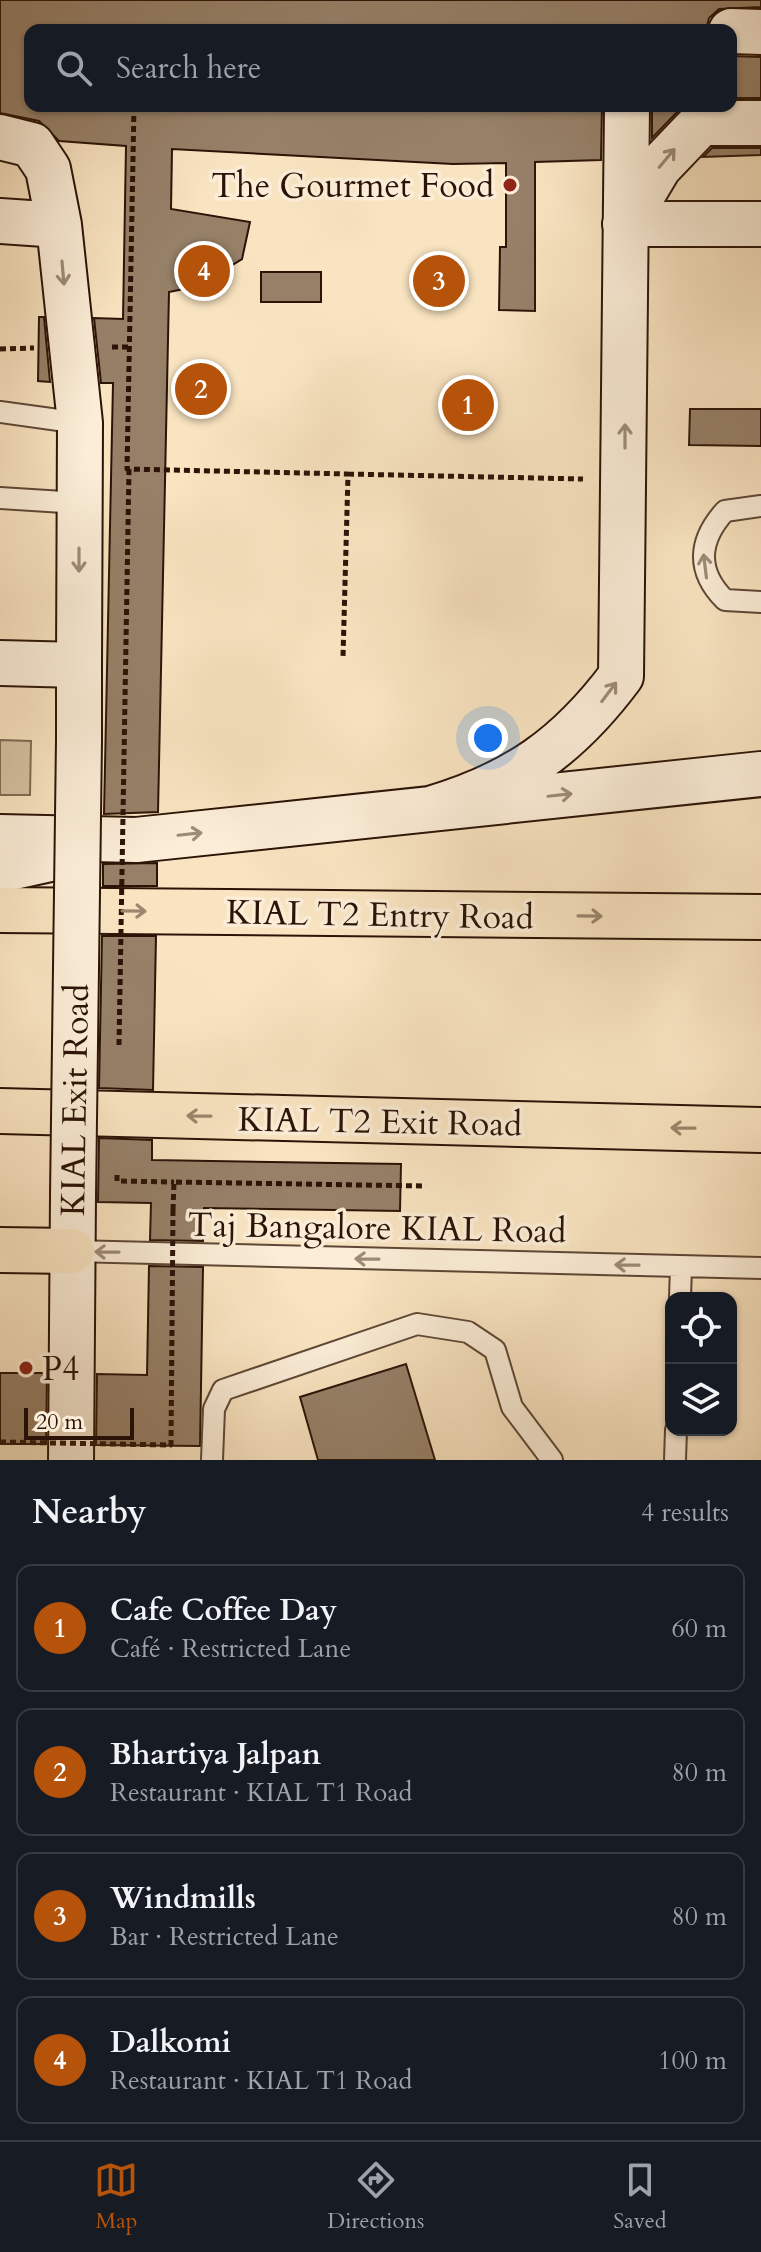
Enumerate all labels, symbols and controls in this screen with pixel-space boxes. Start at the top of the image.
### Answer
search box [24,24,737,112]
icon: search [52,46,96,90]
text: Search here [116,48,261,89]
one-way arrow [658,149,676,169]
place label: The Gourmet Food [211,163,494,209]
marker: The Gourmet Food [501,176,519,194]
pin: 4 [178,241,230,301]
pin: 3 [413,251,465,311]
one-way arrow [56,259,71,286]
pin: 2 [175,359,227,419]
pin: 1 [442,375,494,435]
one-way arrow [617,423,633,450]
one-way arrow [71,546,87,573]
one-way arrow [698,553,713,580]
one-way arrow [600,682,617,703]
your location [468,718,508,758]
one-way arrow [546,787,573,802]
one-way arrow [176,826,203,841]
street label: KIAL T2 Entry Road [226,889,534,941]
one-way arrow [120,903,147,919]
one-way arrow [576,908,603,923]
street label: KIAL Exit Road [50,983,100,1217]
street label: KIAL T2 Exit Road [237,1097,523,1147]
one-way arrow [186,1109,213,1124]
one-way arrow [670,1120,697,1135]
street label: Taj Bangalore KIAL Road [187,1202,567,1254]
one-way arrow [94,1245,121,1260]
one-way arrow [354,1251,381,1266]
one-way arrow [614,1258,641,1273]
map controls [665,1292,737,1436]
button: locate [665,1292,737,1364]
place label: P4 [42,1346,80,1392]
marker: P4 [17,1359,35,1377]
button: layers [665,1364,737,1436]
scale bar [24,1404,134,1440]
text: 20 m [36,1407,83,1437]
text: Nearby [32,1489,147,1535]
text: 4 results [641,1495,729,1530]
text: Cafe Coffee Day [110,1590,337,1631]
text: 1 [53,1611,67,1646]
text: 60 m [671,1611,727,1646]
text: Café · Restricted Lane [110,1631,351,1666]
text: Bhartiya Jalpan [110,1734,321,1775]
text: 2 [53,1755,67,1790]
text: 80 m [671,1755,727,1790]
text: Restaurant · KIAL T1 Road [110,1775,412,1810]
text: Windmills [110,1878,256,1919]
text: 3 [53,1899,67,1934]
text: 80 m [671,1899,727,1934]
text: Bar · Restricted Lane [110,1919,339,1954]
text: Dalkomi [110,2022,231,2063]
text: 4 [53,2043,67,2078]
text: 100 m [658,2043,727,2078]
text: Restaurant · KIAL T1 Road [110,2063,412,2098]
tab: Map [94,2158,138,2236]
tab: Directions [327,2158,424,2236]
tab: Saved [613,2158,667,2236]

